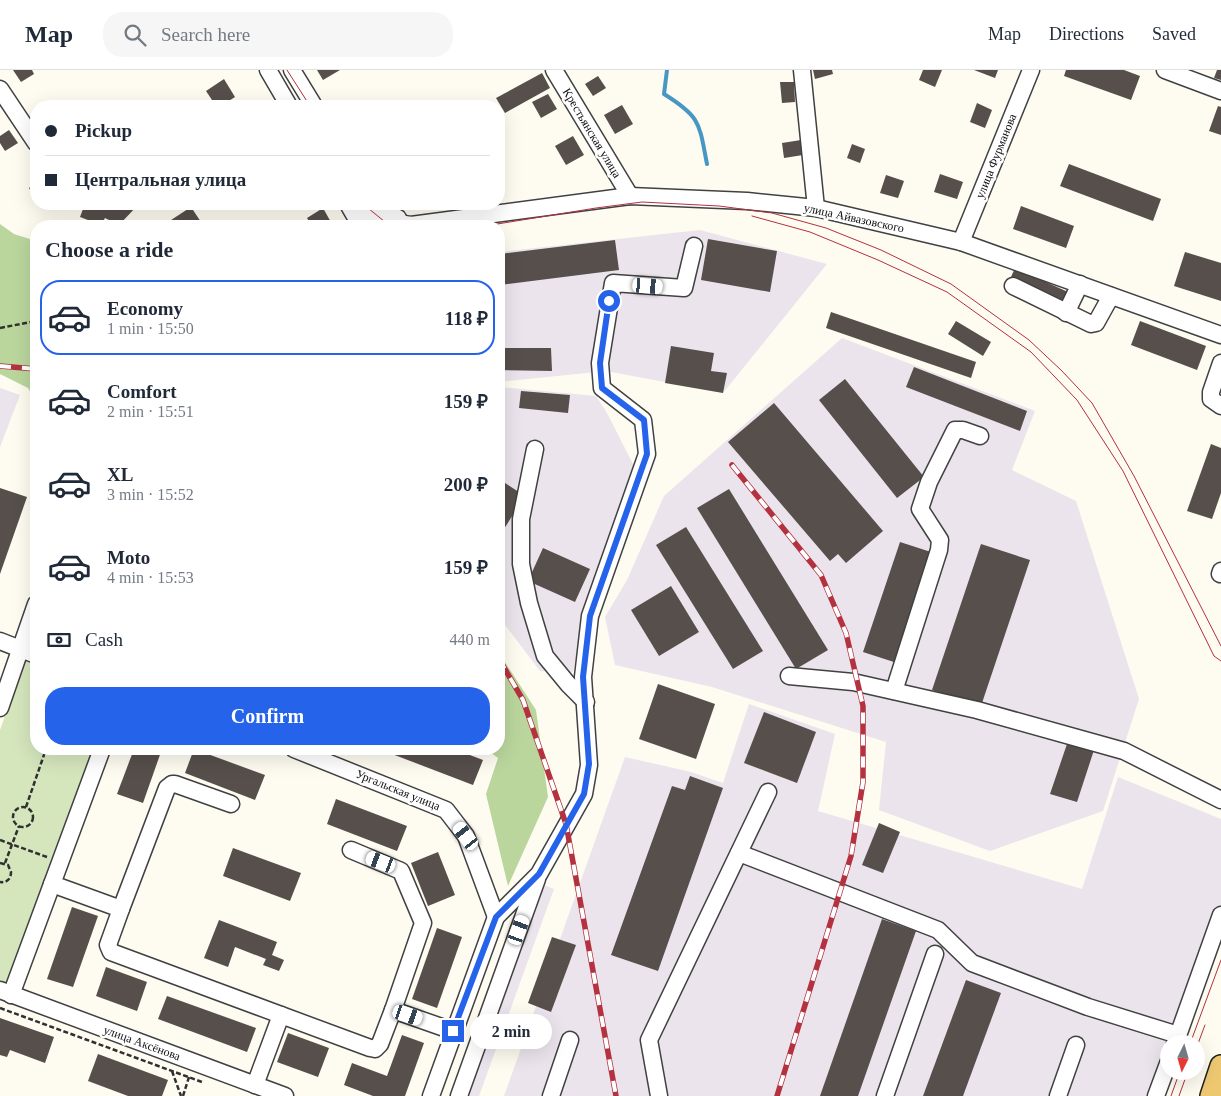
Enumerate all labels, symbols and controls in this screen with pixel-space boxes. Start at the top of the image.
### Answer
search box [103,12,453,57]
text: Map [25,21,73,47]
icon: search [121,21,149,49]
text: Search here [161,24,250,45]
text: Map [988,24,1021,44]
text: Directions [1049,24,1124,44]
text: Saved [1152,24,1196,44]
street label: Крестьянская улица [560,86,625,181]
street label: улица Фурманова [973,111,1020,200]
text: Pickup [75,120,132,141]
text: Центральная улица [75,169,246,190]
street label: улица Айвазовского [803,201,905,235]
text: Choose a ride [45,237,173,262]
car [632,277,663,295]
route start [598,290,620,312]
icon: car [47,295,92,340]
text: Economy [107,298,183,319]
text: 118 ₽ [445,308,488,329]
text: 1 min · 15:50 [107,320,194,337]
icon: car [47,378,92,423]
text: Comfort [107,381,177,402]
text: 159 ₽ [444,391,488,412]
text: 2 min · 15:51 [107,403,194,420]
icon: car [47,461,92,506]
text: XL [107,464,133,485]
text: 200 ₽ [444,474,488,495]
text: 3 min · 15:52 [107,486,194,503]
icon: car [47,544,92,589]
text: Moto [107,547,150,568]
text: 159 ₽ [444,557,488,578]
text: 4 min · 15:53 [107,569,194,586]
icon: cash [45,626,73,654]
text: Cash [85,629,123,650]
text: 440 m [450,631,490,648]
button: Confirm [45,687,490,745]
street label: Ургальская улица [354,767,443,814]
car [450,820,481,852]
car [364,850,397,874]
car [506,913,531,947]
car [391,1003,424,1027]
callout: 2 min [470,1014,553,1048]
route end [442,1020,464,1042]
street label: улица Аксёнова [102,1023,183,1064]
text: 2 min [492,1023,530,1040]
north arrow [1160,1035,1205,1080]
map controls [1160,1035,1205,1080]

